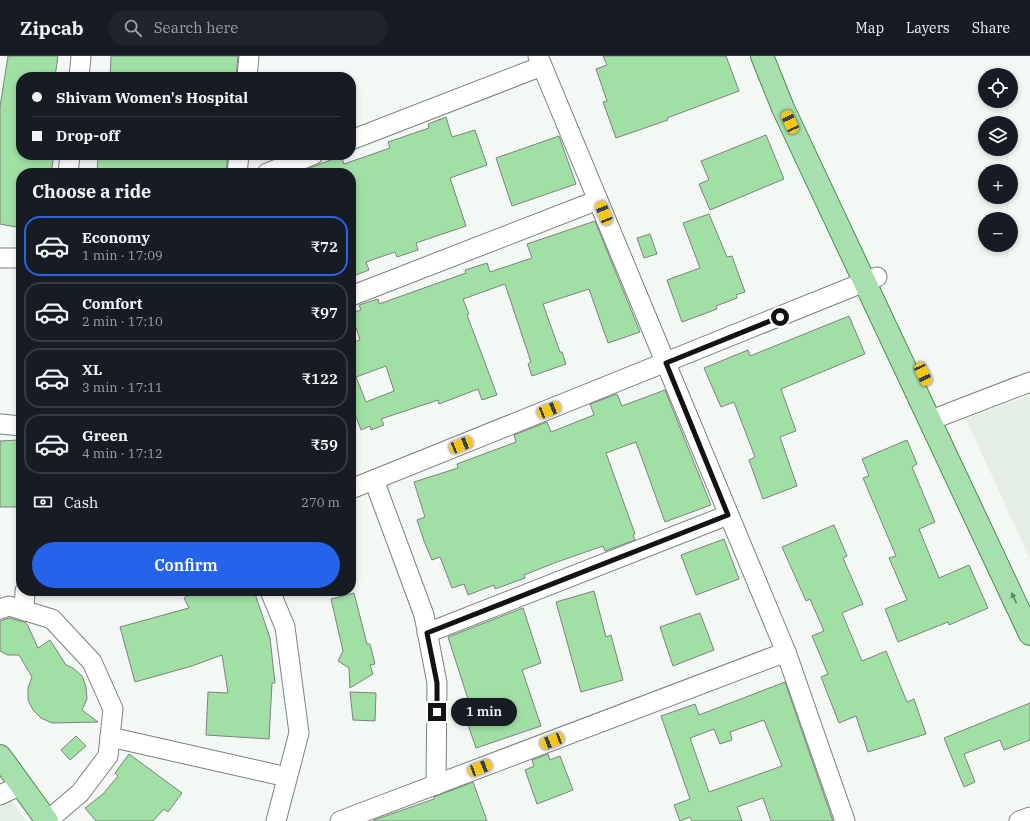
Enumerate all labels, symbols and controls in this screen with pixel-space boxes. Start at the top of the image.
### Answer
search box [108,10,388,46]
text: Zipcab [20,16,84,40]
icon: search [122,17,144,39]
text: Search here [154,18,238,37]
text: Map [856,19,884,37]
text: Layers [906,19,950,37]
text: Share [972,19,1010,37]
map controls [978,68,1018,252]
button: locate [978,68,1018,108]
text: Shivam Women's Hospital [56,88,248,107]
car [779,109,801,135]
button: layers [978,116,1018,156]
text: Drop-off [56,126,120,145]
button: + [978,164,1018,204]
text: Choose a ride [32,180,151,203]
car [594,200,614,226]
button: − [978,212,1018,252]
icon: car [34,228,70,264]
text: Economy [82,228,150,247]
text: ₹72 [311,237,338,256]
text: 1 min · 17:09 [82,247,163,264]
icon: car [34,294,70,330]
text: Comfort [82,294,142,313]
text: ₹97 [311,303,338,322]
route start [771,308,789,326]
text: 2 min · 17:10 [82,313,163,330]
icon: car [34,360,70,396]
text: XL [82,360,102,379]
car [912,361,934,387]
text: ₹122 [302,369,338,388]
text: 3 min · 17:11 [82,379,163,396]
car [536,400,562,420]
icon: car [34,426,70,462]
text: Green [82,426,128,445]
text: ₹59 [311,435,338,454]
car [448,435,474,455]
text: 4 min · 17:12 [82,445,163,462]
icon: cash [32,491,54,513]
text: Cash [64,493,98,512]
text: 270 m [301,494,340,511]
button: Confirm [32,542,340,588]
one-way arrow [1011,593,1017,604]
callout: 1 min [451,698,517,726]
route end [428,703,446,721]
text: 1 min [466,703,502,720]
car [539,731,565,751]
car [467,758,493,778]

